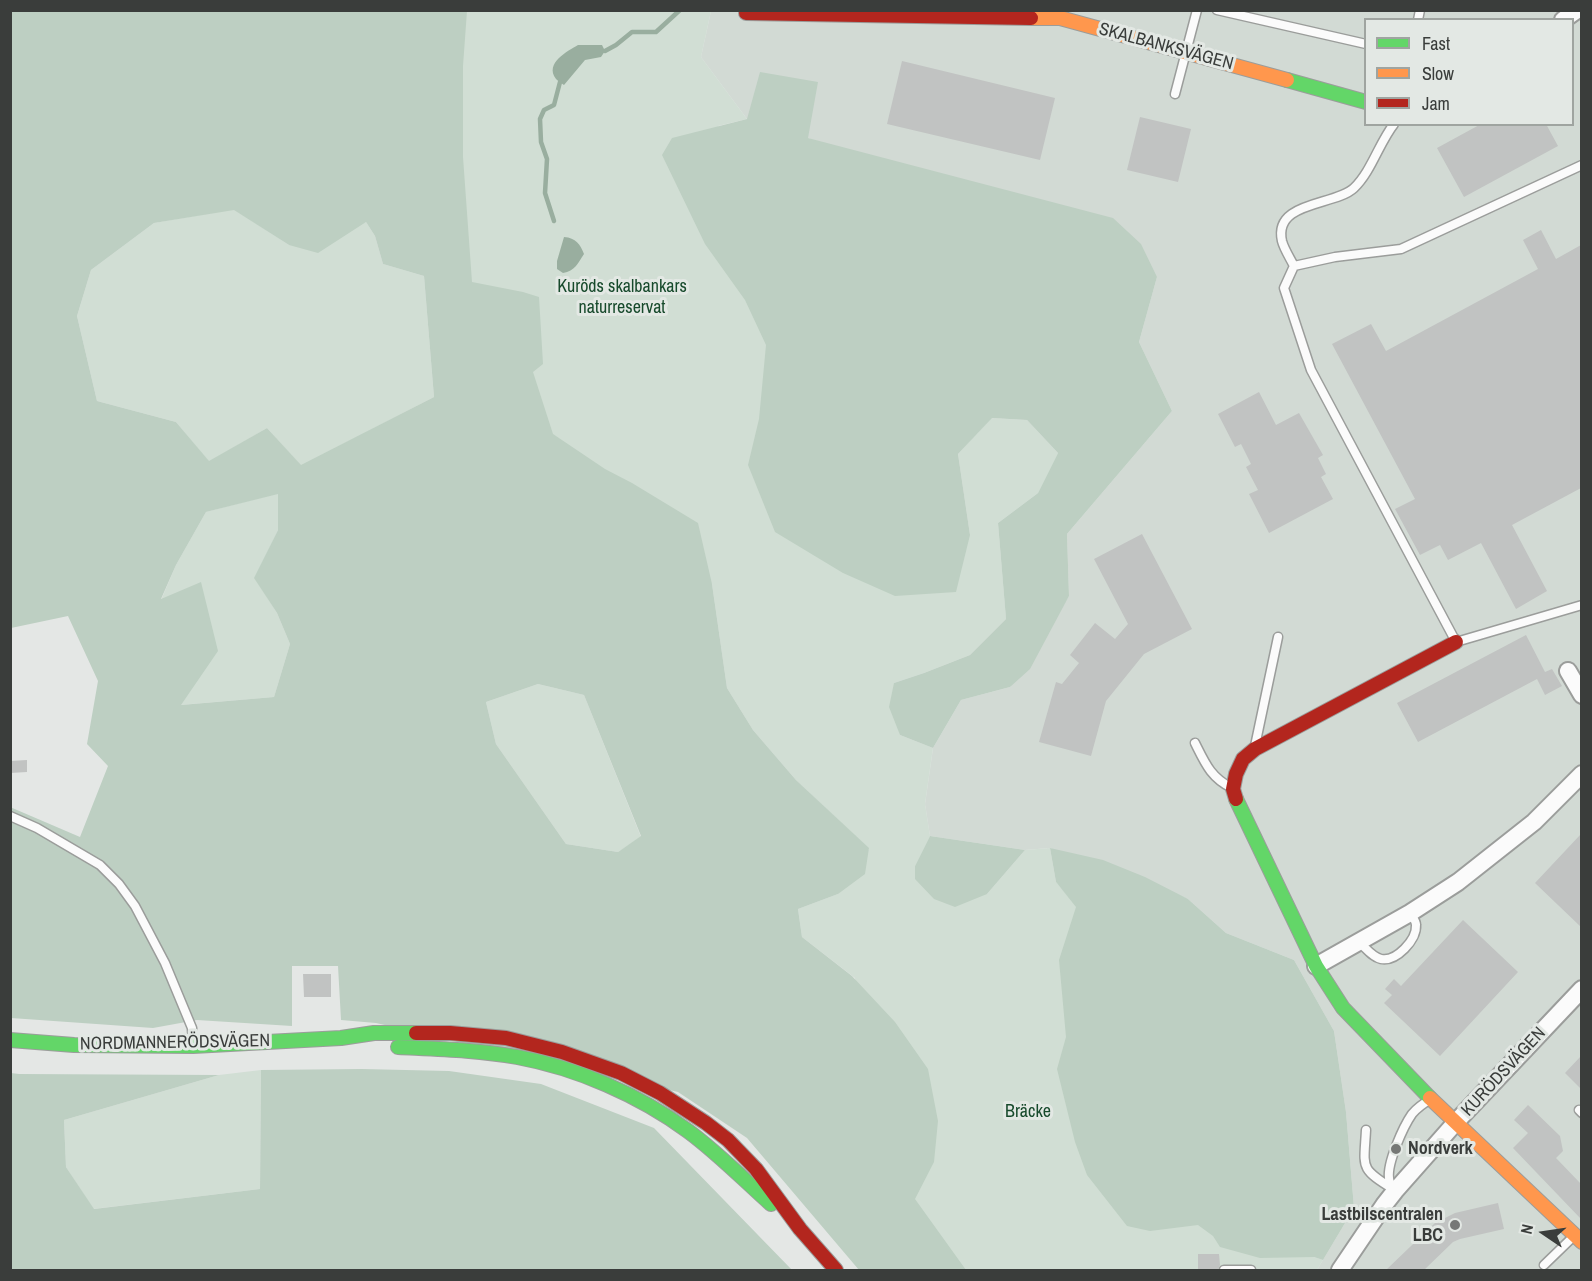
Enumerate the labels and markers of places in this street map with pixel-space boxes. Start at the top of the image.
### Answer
place label: Nordverk [1408,1138,1473,1160]
marker: Nordverk [1389,1142,1403,1156]
place label: Lastbilscentralen LBC [1322,1204,1443,1246]
marker: Lastbilscentralen LBC [1448,1218,1462,1232]

